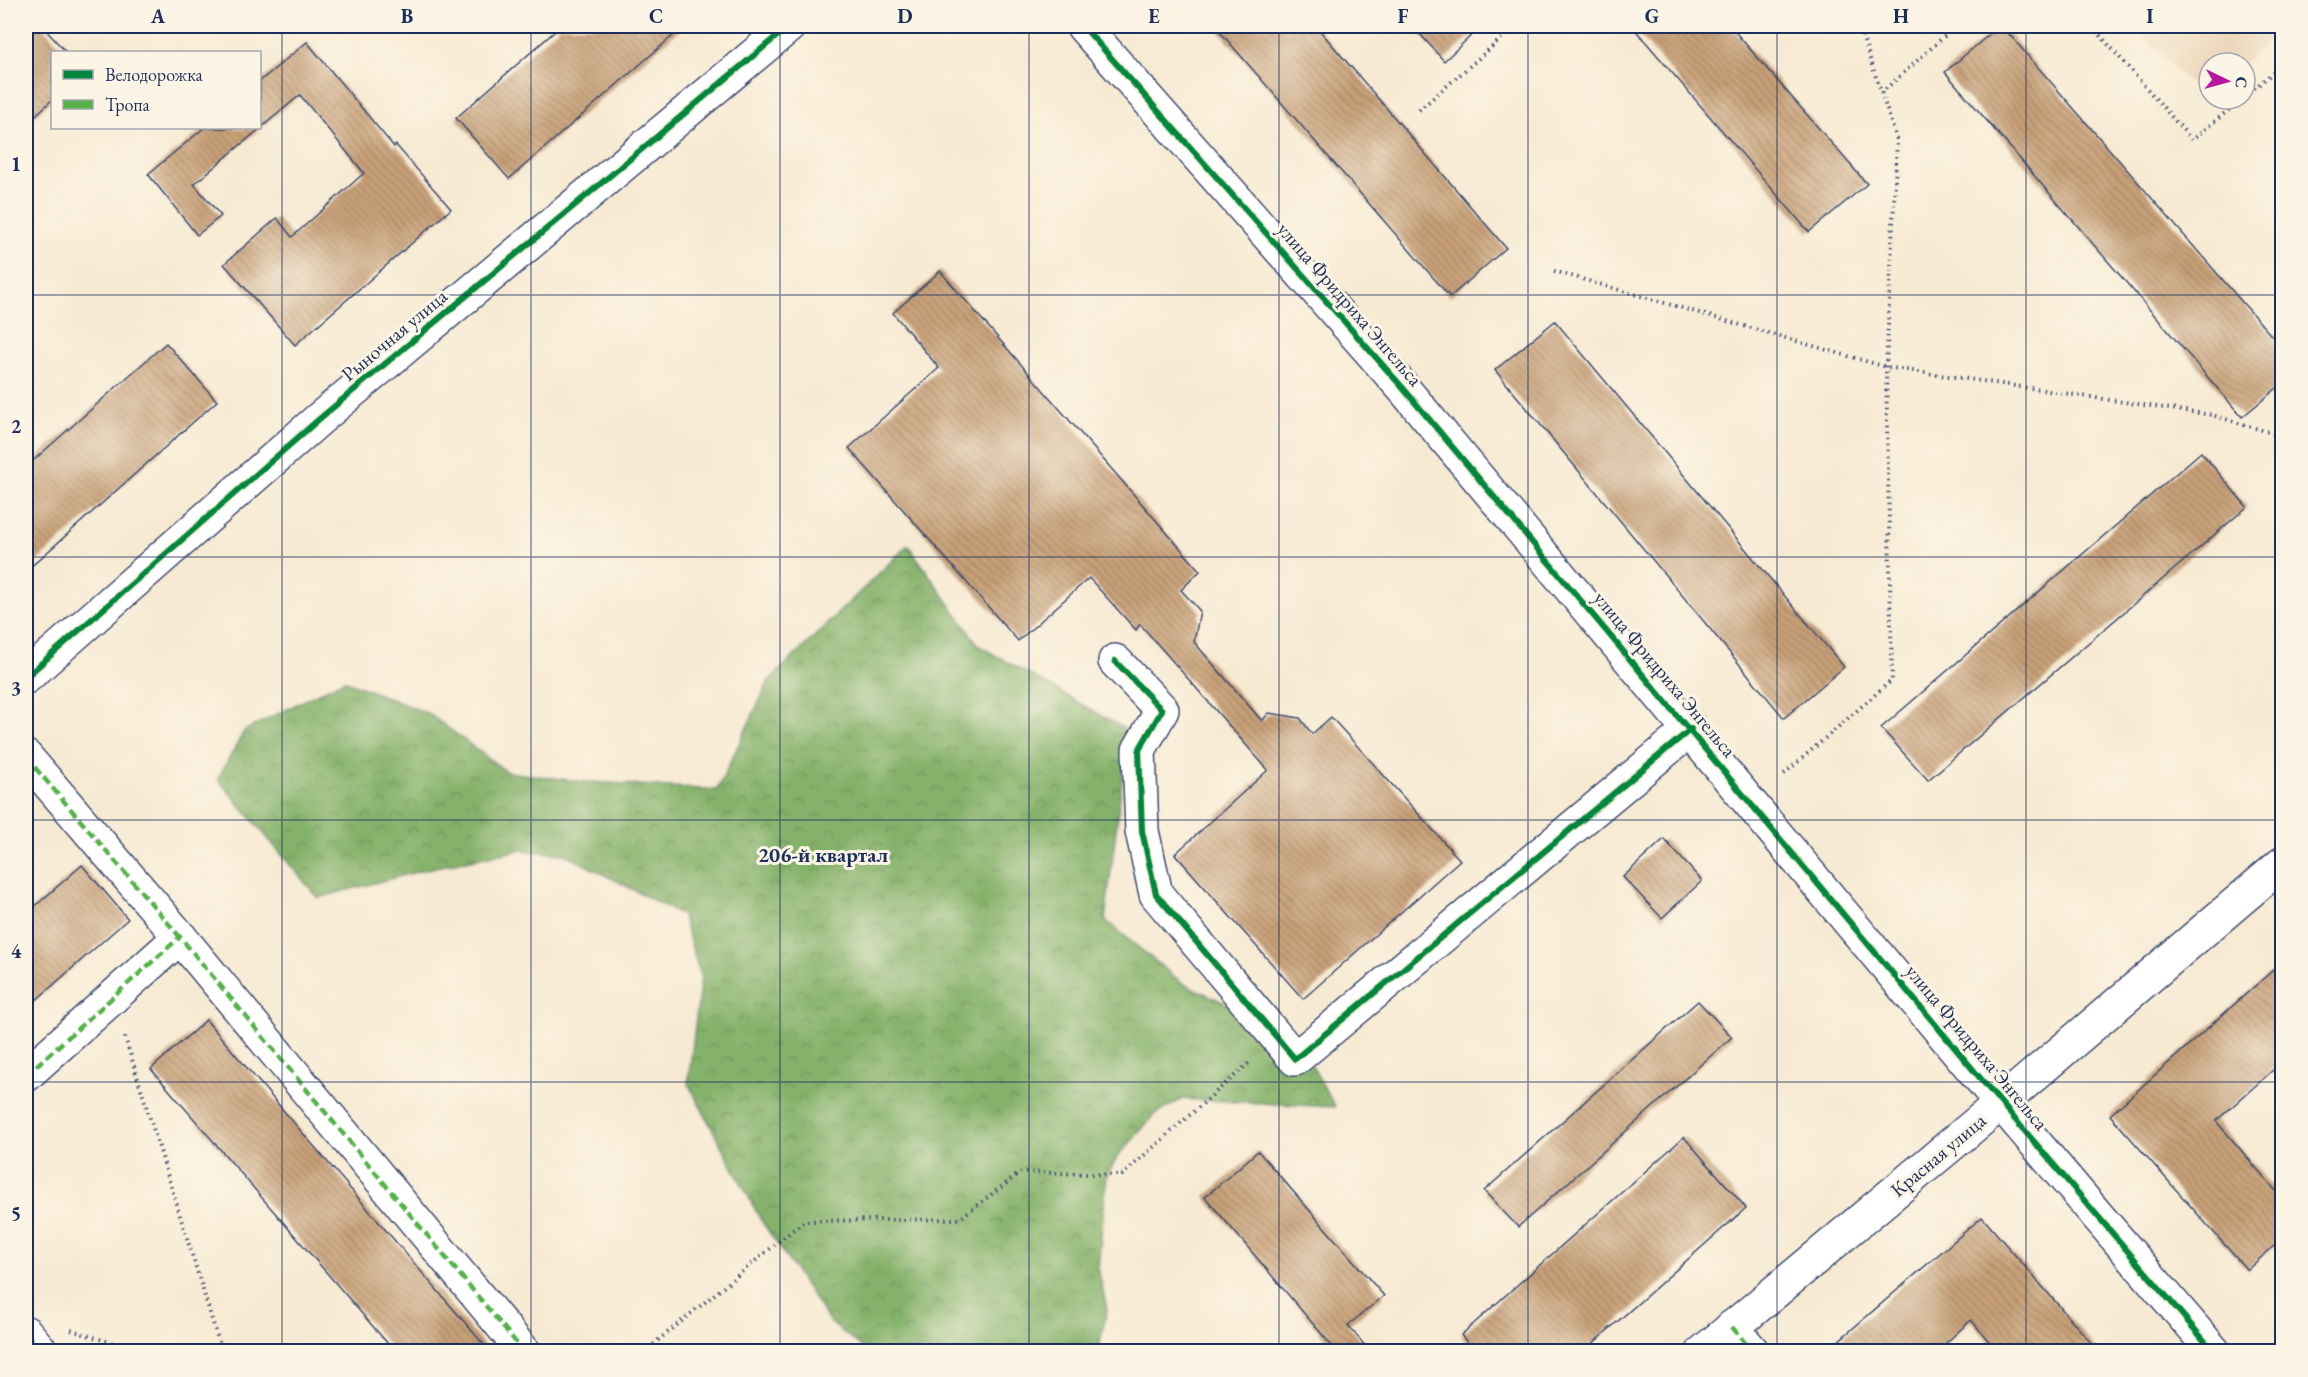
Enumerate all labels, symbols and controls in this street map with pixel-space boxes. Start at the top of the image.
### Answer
text: A [150,3,166,29]
text: B [401,3,413,29]
text: C [649,3,663,29]
text: D [897,3,913,29]
text: E [1148,3,1160,29]
text: F [1398,3,1409,29]
text: G [1645,3,1659,29]
text: H [1893,3,1909,29]
text: I [2146,3,2154,29]
legend [51,51,261,129]
north arrow [2197,51,2257,111]
text: Велодорожка [105,63,204,86]
text: С [2230,76,2252,89]
text: Тропа [105,93,151,116]
text: 1 [11,151,21,177]
street label: улица Фридриха Энгельса [1272,217,1428,391]
street label: Рыночная улица [336,283,452,387]
text: 2 [11,413,22,439]
street label: улица Фридриха Энгельса [1588,586,1742,762]
text: 3 [11,675,21,701]
district label: 206-й квартал [758,841,888,868]
text: 4 [11,938,22,964]
street label: улица Фридриха Энгельса [1900,959,2054,1135]
street label: Красная улица [1885,1107,1991,1203]
text: 5 [11,1200,21,1226]

